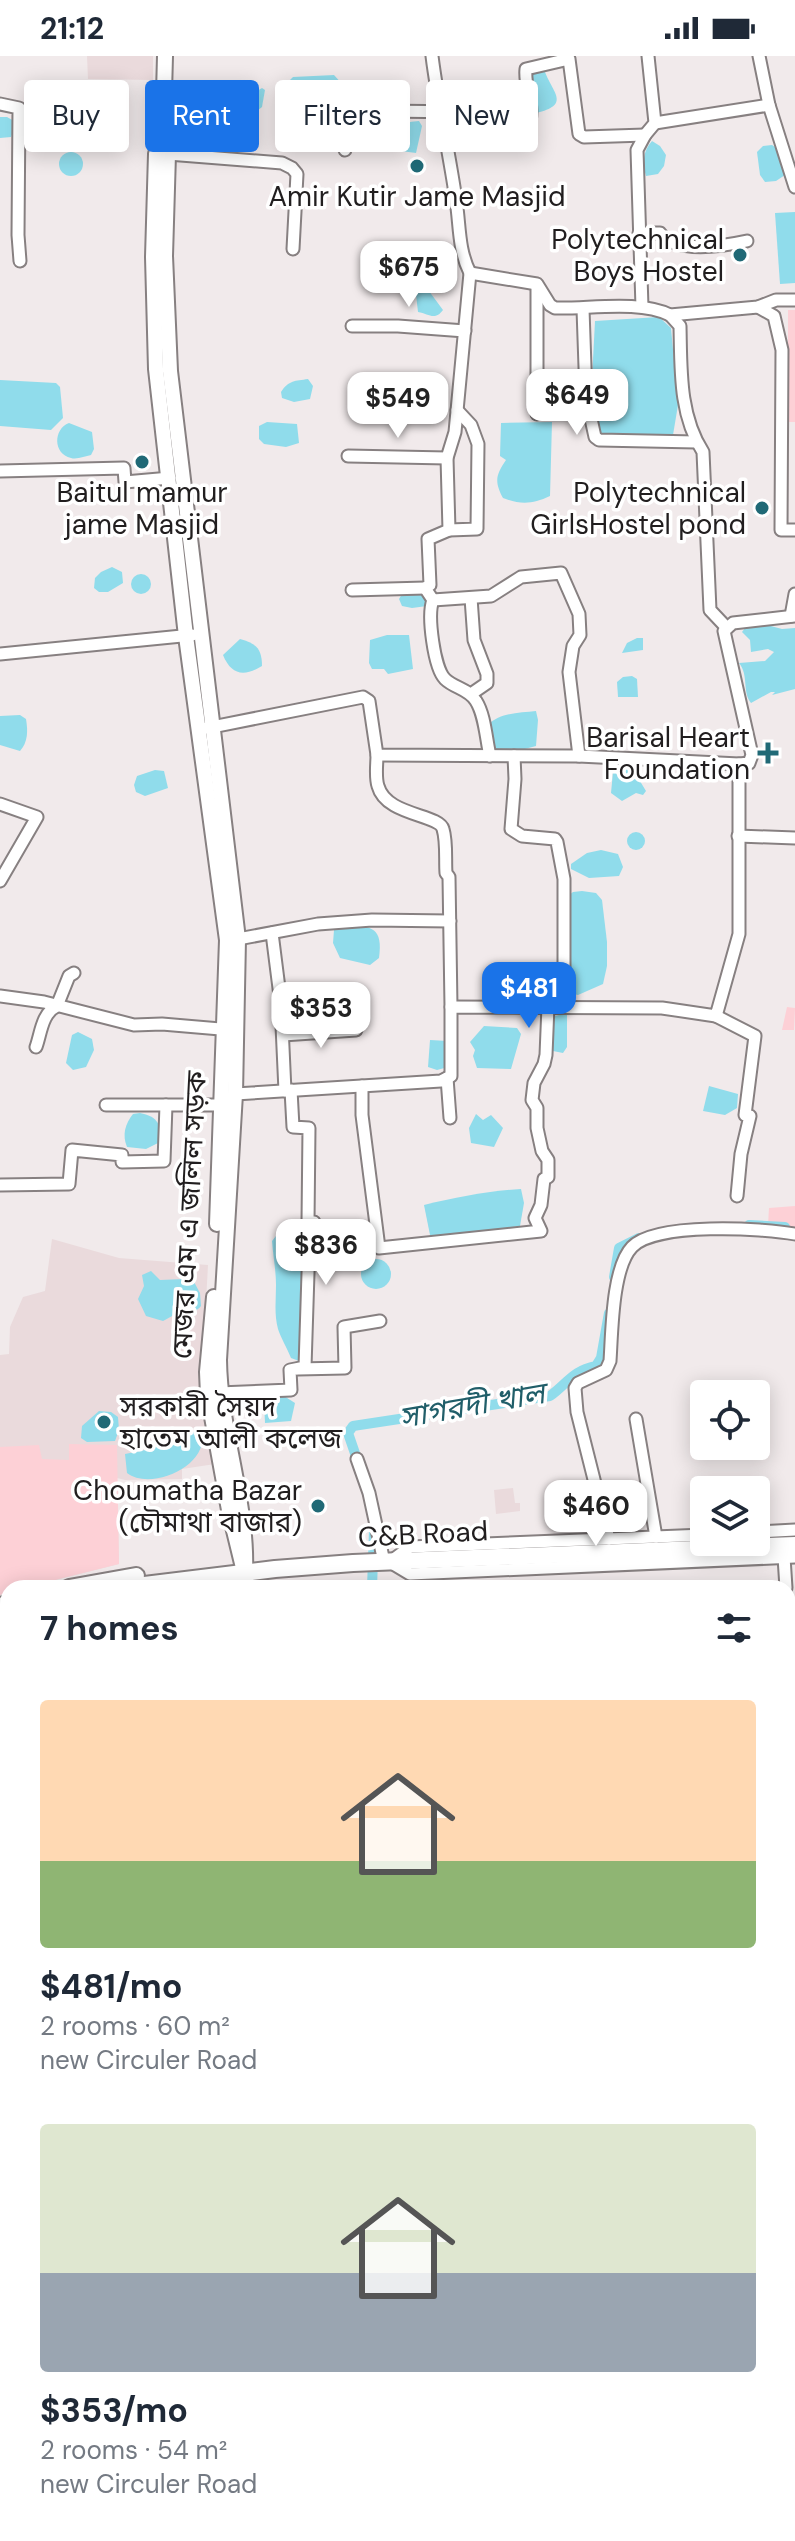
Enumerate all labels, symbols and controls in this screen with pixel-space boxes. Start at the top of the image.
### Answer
text: 21:12 [40,9,104,48]
chip: Buy [24,80,129,152]
chip: Rent [145,80,259,152]
chip: Filters [275,80,410,152]
chip: New [426,80,538,152]
marker: Amir Kutir Jame Masjid [408,157,426,175]
place label: Amir Kutir Jame Masjid [269,178,565,215]
place label: Polytechnical Boys Hostel [551,221,724,290]
pin: $675 [362,241,456,309]
marker: Polytechnical Boys Hostel [731,246,749,264]
text: $675 [378,250,440,284]
pin: $649 [530,369,624,437]
pin: $549 [351,372,445,440]
text: $649 [544,378,610,412]
text: $549 [365,381,431,415]
marker: Baitul mamur jame Masjid [133,453,151,471]
place label: Baitul mamur jame Masjid [56,474,228,543]
place label: Polytechnical GirlsHostel pond [530,474,746,543]
marker: Polytechnical GirlsHostel pond [753,499,771,517]
place label: Barisal Heart Foundation [586,719,750,788]
marker: Barisal Heart Foundation [757,742,779,764]
pin: $481 [482,962,576,1030]
text: $481 [500,971,558,1005]
pin: $353 [274,982,368,1050]
text: $353 [289,991,353,1025]
street label: মেজর এম এ জলিল সড়ক [163,1070,215,1360]
pin: $836 [279,1219,373,1287]
text: $836 [294,1228,358,1262]
water label: সাগরদী খাল [396,1372,553,1437]
map controls [690,1380,770,1556]
button: locate [690,1380,770,1460]
place label: সরকারী সৈয়দ হাতেম আলী কলেজ [119,1388,343,1457]
marker: সরকারী সৈয়দ হাতেম আলী কলেজ [95,1413,113,1431]
place label: Choumatha Bazar (চৌমাথা বাজার) [73,1472,302,1541]
button: layers [690,1476,770,1556]
pin: $460 [549,1480,643,1548]
text: $460 [562,1489,630,1523]
marker: Choumatha Bazar (চৌমাথা বাজার) [309,1497,327,1515]
street label: C&B Road [357,1512,489,1556]
text: 7 homes [40,1606,179,1651]
icon: filters [712,1606,756,1650]
icon: home [326,1752,470,1896]
text: $481/mo [40,1964,182,2009]
text: 2 rooms · 60 m² [40,2009,230,2043]
text: new Circuler Road [40,2043,257,2077]
icon: home [326,2176,470,2320]
text: $353/mo [40,2388,188,2433]
text: 2 rooms · 54 m² [40,2433,227,2467]
text: new Circuler Road [40,2467,257,2501]

